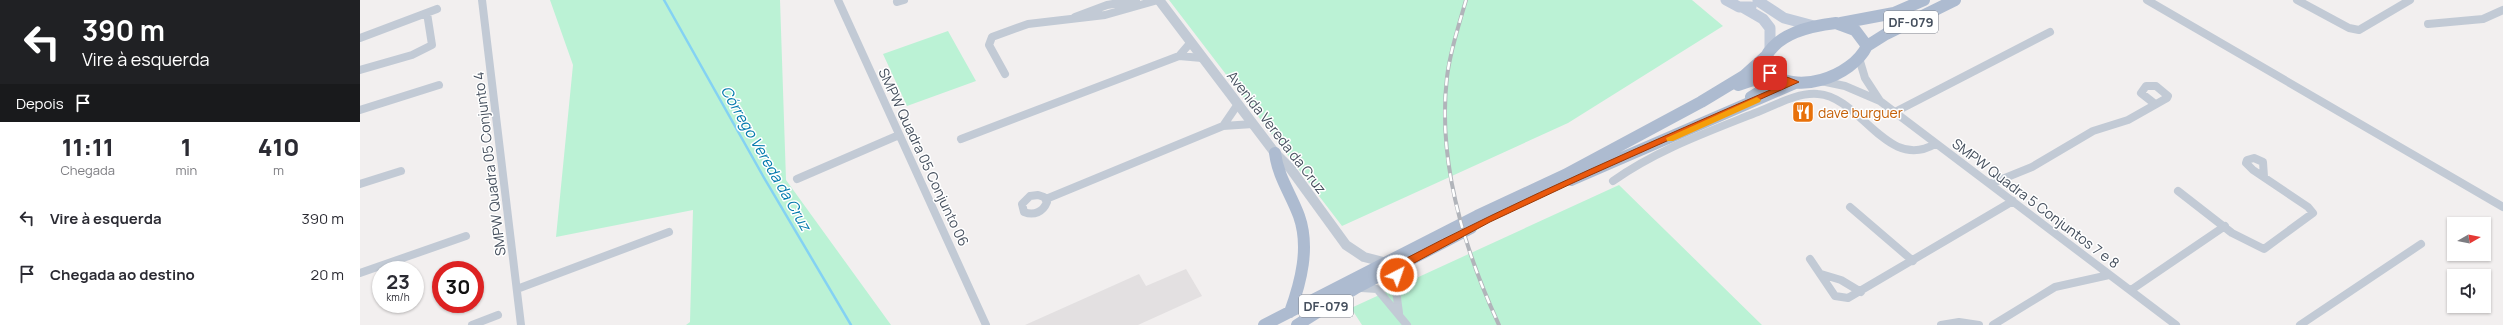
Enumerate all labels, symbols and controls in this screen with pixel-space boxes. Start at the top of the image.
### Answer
text: 390 m [82,11,165,49]
road number: DF-079 [1884,11,1938,33]
icon: left [16,16,68,68]
text: Vire à esquerda [82,47,210,71]
pin [1753,56,1787,90]
icon: arrive [1759,62,1781,84]
street label: SMPW Quadra 05 Conjunto 06 [874,65,974,249]
street label: Avenida Vereda da Cruz [1223,67,1331,197]
street label: SMPW Quadra 05 Conjunto 4 [468,71,510,257]
water label: Córrego Vereda da Cruz [716,82,817,236]
icon: arrive [72,92,94,114]
text: Depois [16,93,64,114]
restaurant icon: dave burguer [1790,99,1816,125]
place label: dave burguer [1818,103,1903,122]
text: 11:11 [62,130,114,163]
text: 1 [181,130,192,163]
text: 410 [258,130,300,163]
street label: SMPW Quadra 5 Conjuntos 7 e 8 [1948,134,2124,272]
text: Chegada [60,161,115,179]
text: min [175,161,197,179]
text: m [273,161,284,179]
icon: left [16,207,38,229]
text: Vire à esquerda [50,208,162,229]
text: 390 m [302,208,344,229]
north arrow [2447,217,2491,261]
map controls [2447,217,2491,313]
position arrow [1376,254,1418,296]
speed limit sign: 30 [432,261,484,313]
icon: arrive [16,263,38,285]
text: Chegada ao destino [50,264,195,285]
text: 20 m [311,264,344,285]
text: 23 [386,268,410,295]
button: sound [2447,269,2491,313]
text: km/h [386,290,410,304]
road number: DF-079 [1299,295,1353,317]

